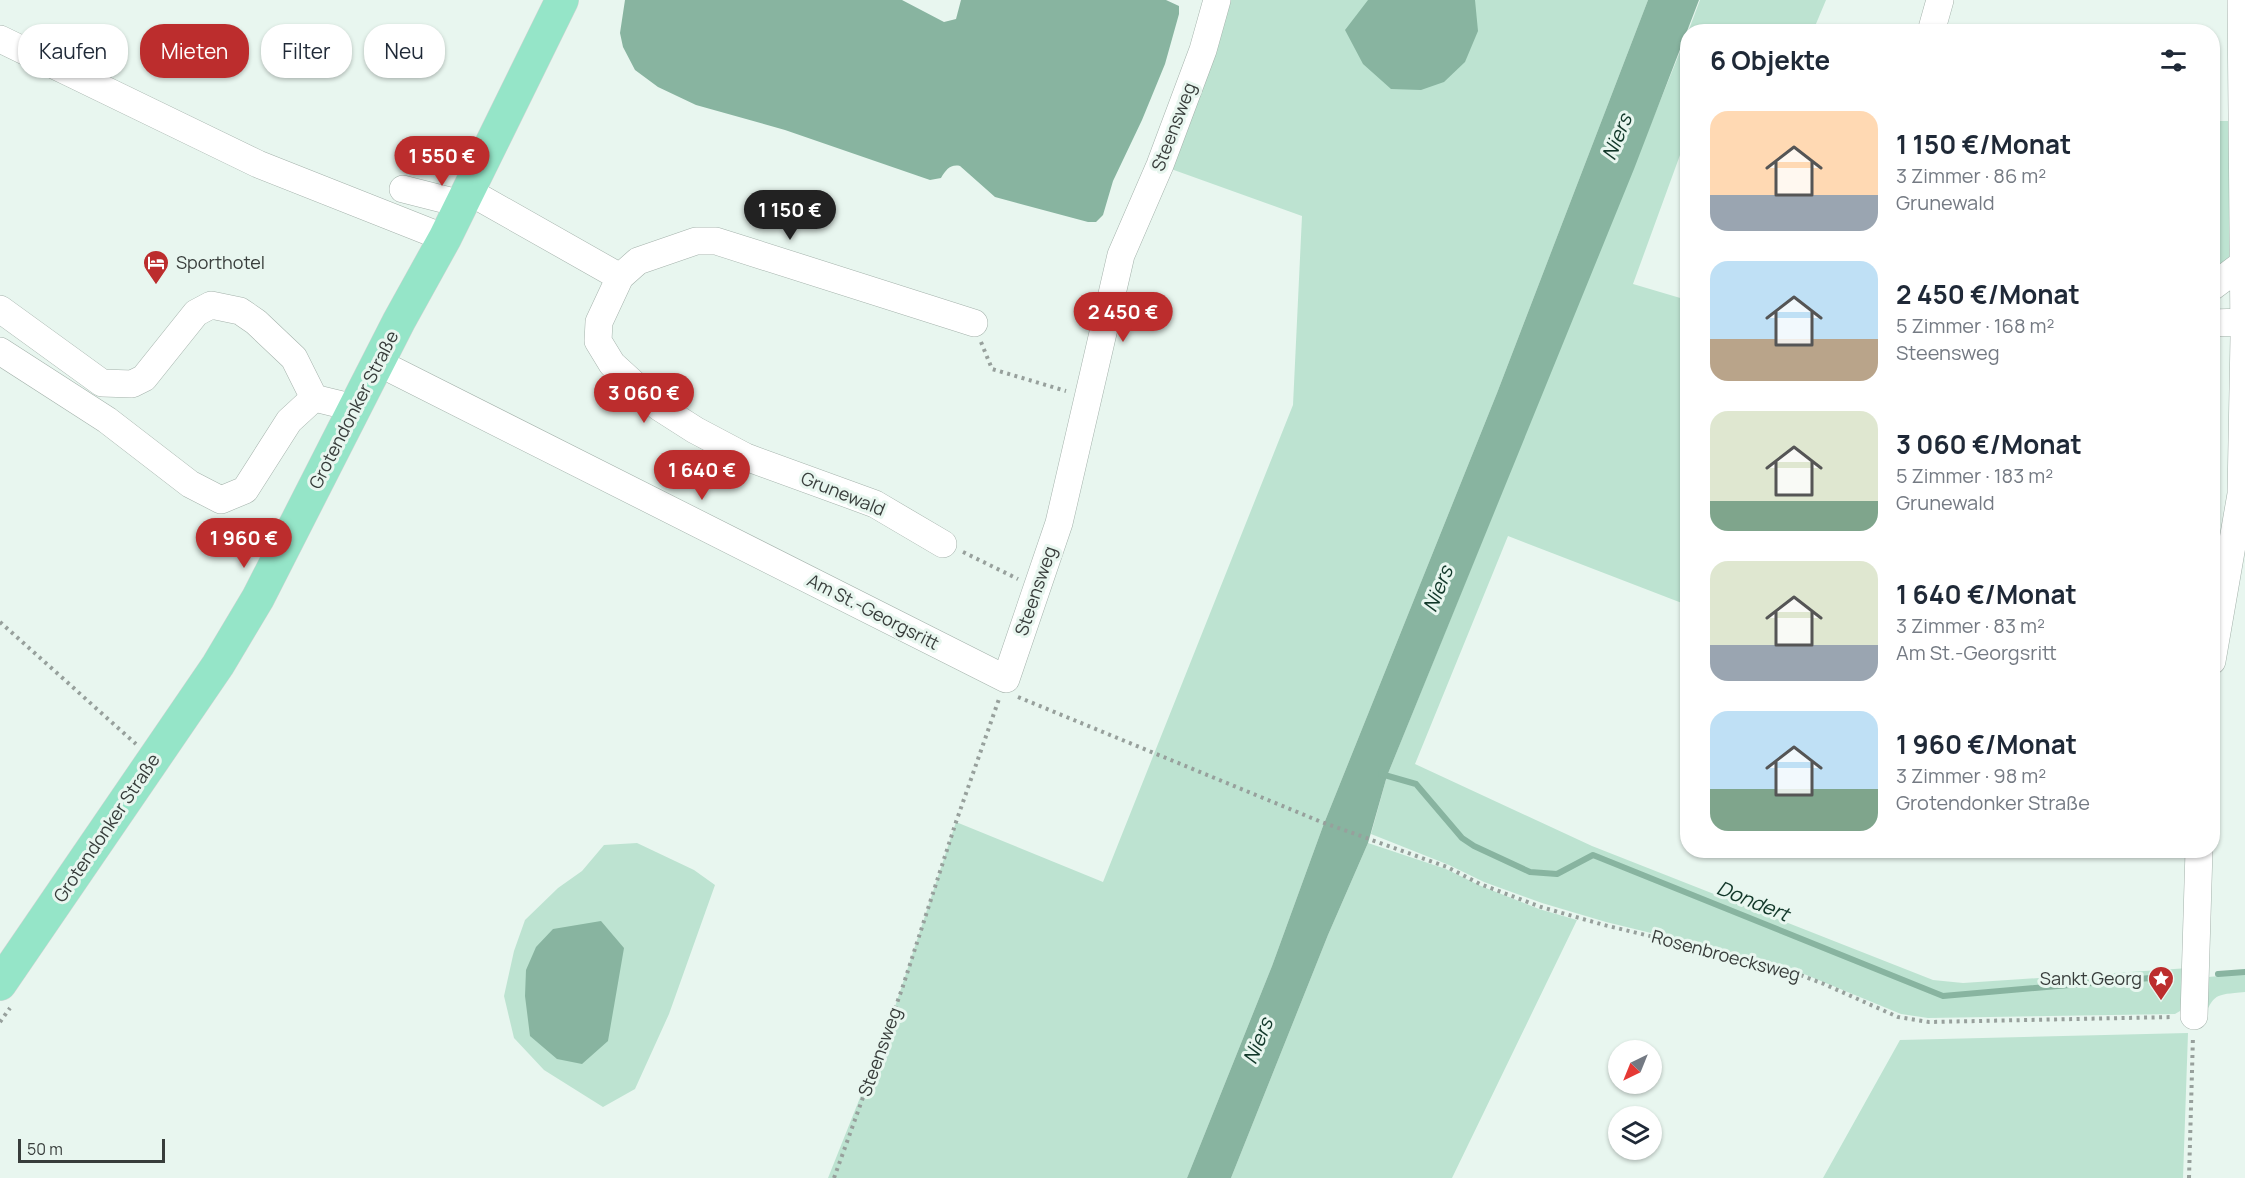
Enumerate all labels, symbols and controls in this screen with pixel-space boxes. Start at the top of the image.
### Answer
chip: Kaufen [18,24,128,78]
chip: Mieten [140,24,249,78]
chip: Filter [261,24,352,78]
chip: Neu [364,24,445,78]
text: 6 Objekte [1710,42,1830,78]
icon: filters [2157,44,2190,77]
street label: Steensweg [1145,79,1201,174]
water label: Niers [1595,108,1638,164]
text: 1 150 €/Monat [1896,126,2071,162]
icon: home [1758,135,1830,207]
pin: 1 550 € [387,136,497,187]
text: 1 550 € [408,142,476,169]
text: 3 Zimmer · 86 m² [1896,162,2046,189]
text: Grunewald [1896,189,1995,216]
pin: 1 150 € [735,190,845,241]
text: 1 150 € [758,196,822,223]
hotel icon: Sporthotel [141,248,171,286]
place label: Sporthotel [176,250,265,274]
text: 2 450 €/Monat [1896,276,2080,312]
icon: home [1758,285,1830,357]
pin: 2 450 € [1068,292,1178,343]
text: 2 450 € [1088,298,1158,325]
text: 5 Zimmer · 168 m² [1896,312,2055,339]
street label: Grotendonker Straße [303,326,403,493]
text: Steensweg [1896,339,1999,366]
pin: 3 060 € [589,373,699,424]
text: 3 060 € [608,379,680,406]
text: 3 060 €/Monat [1896,426,2082,462]
icon: home [1758,435,1830,507]
pin: 1 640 € [647,450,757,501]
text: 1 640 € [668,456,736,483]
text: 5 Zimmer · 183 m² [1896,462,2053,489]
street label: Grunewald [798,465,889,521]
text: Grunewald [1896,489,1995,516]
pin: 1 960 € [189,518,299,569]
text: 1 960 € [210,524,278,551]
street label: Steensweg [1009,543,1062,639]
water label: Niers [1416,560,1459,616]
street label: Am St.-Georgsritt [803,568,943,655]
text: 1 640 €/Monat [1896,576,2077,612]
icon: home [1758,585,1830,657]
text: 3 Zimmer · 83 m² [1896,612,2045,639]
text: Am St.-Georgsritt [1896,639,2057,666]
text: 1 960 €/Monat [1896,726,2077,762]
icon: home [1758,735,1830,807]
street label: Grotendonker Straße [47,748,165,906]
text: 3 Zimmer · 98 m² [1896,762,2046,789]
text: Grotendonker Straße [1896,789,2090,816]
water label: Dondert [1713,874,1795,928]
street label: Rosenbroecksweg [1649,924,1803,986]
place icon: Sankt Georg [2146,964,2176,1002]
place label: Sankt Georg [2040,966,2142,990]
street label: Steensweg [852,1004,906,1100]
water label: Niers [1236,1012,1279,1068]
north arrow [1608,1040,1662,1094]
map controls [1608,1040,1662,1160]
button: layers [1608,1106,1662,1160]
scale bar [18,1136,165,1164]
text: 50 m [27,1138,63,1160]

